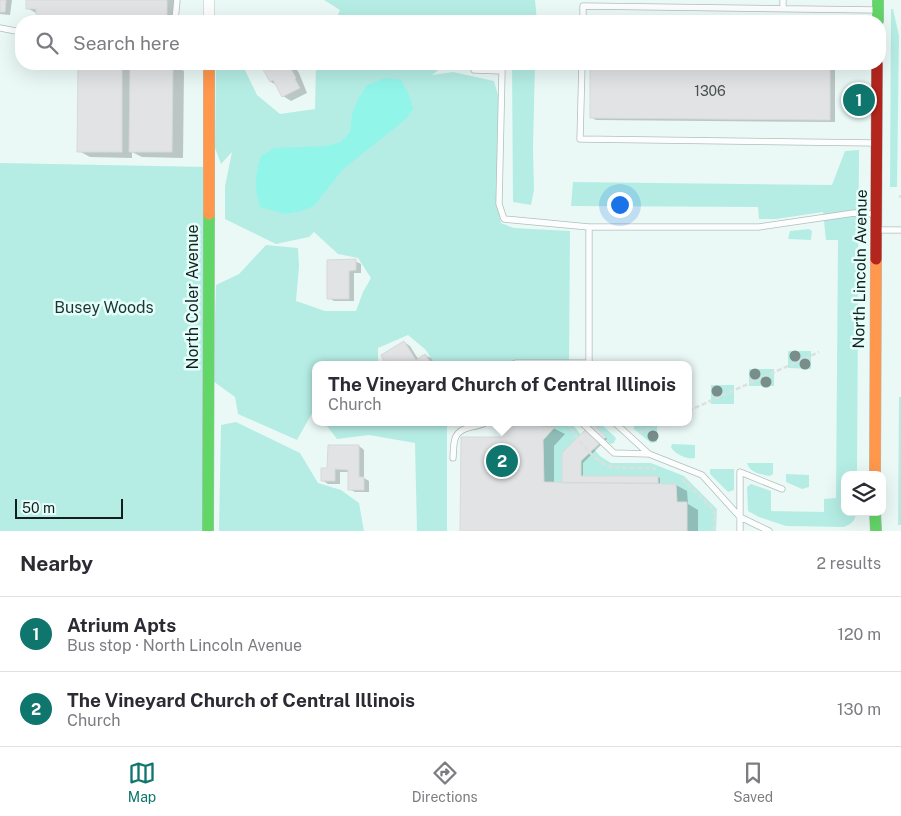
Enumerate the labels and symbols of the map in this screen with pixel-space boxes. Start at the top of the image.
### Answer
pin: 1 [843,81,875,119]
house number: 1306 [694,83,726,99]
street label: North Lincoln Avenue [849,189,871,349]
your location [607,192,633,218]
street label: North Coler Avenue [183,224,202,370]
park label: Busey Woods [54,298,154,317]
pin: 2 [486,442,518,480]
scale bar [15,496,122,519]

